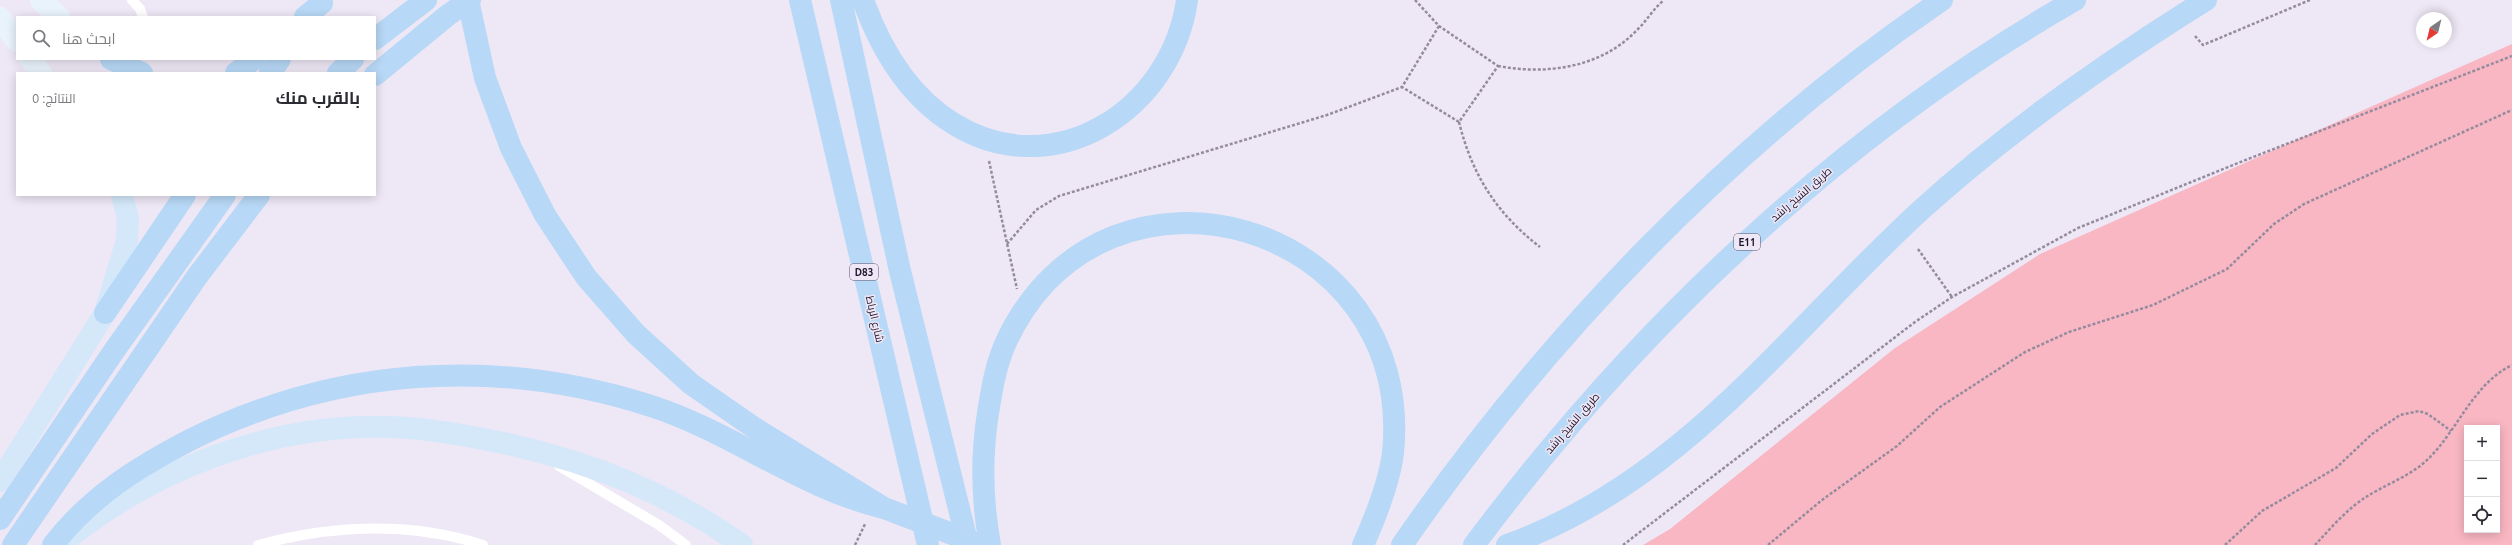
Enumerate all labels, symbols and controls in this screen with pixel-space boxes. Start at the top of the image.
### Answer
north arrow [2416,12,2452,48]
search box [16,16,376,60]
icon: search [30,27,52,49]
text: ابحث هنا [62,30,116,47]
text: بالقرب منك [276,88,360,107]
text: النتائج: 0 [32,91,76,105]
street label: طريق الشيخ راشد [1768,164,1835,225]
road number: E11 [1734,234,1760,250]
road number: D83 [850,264,878,280]
street label: شارع الرباط [862,294,886,344]
street label: طريق الشيخ راشد [1542,390,1603,457]
map controls [2464,425,2500,533]
button: + [2464,425,2500,461]
button: − [2464,461,2500,497]
button: locate [2464,497,2500,533]

